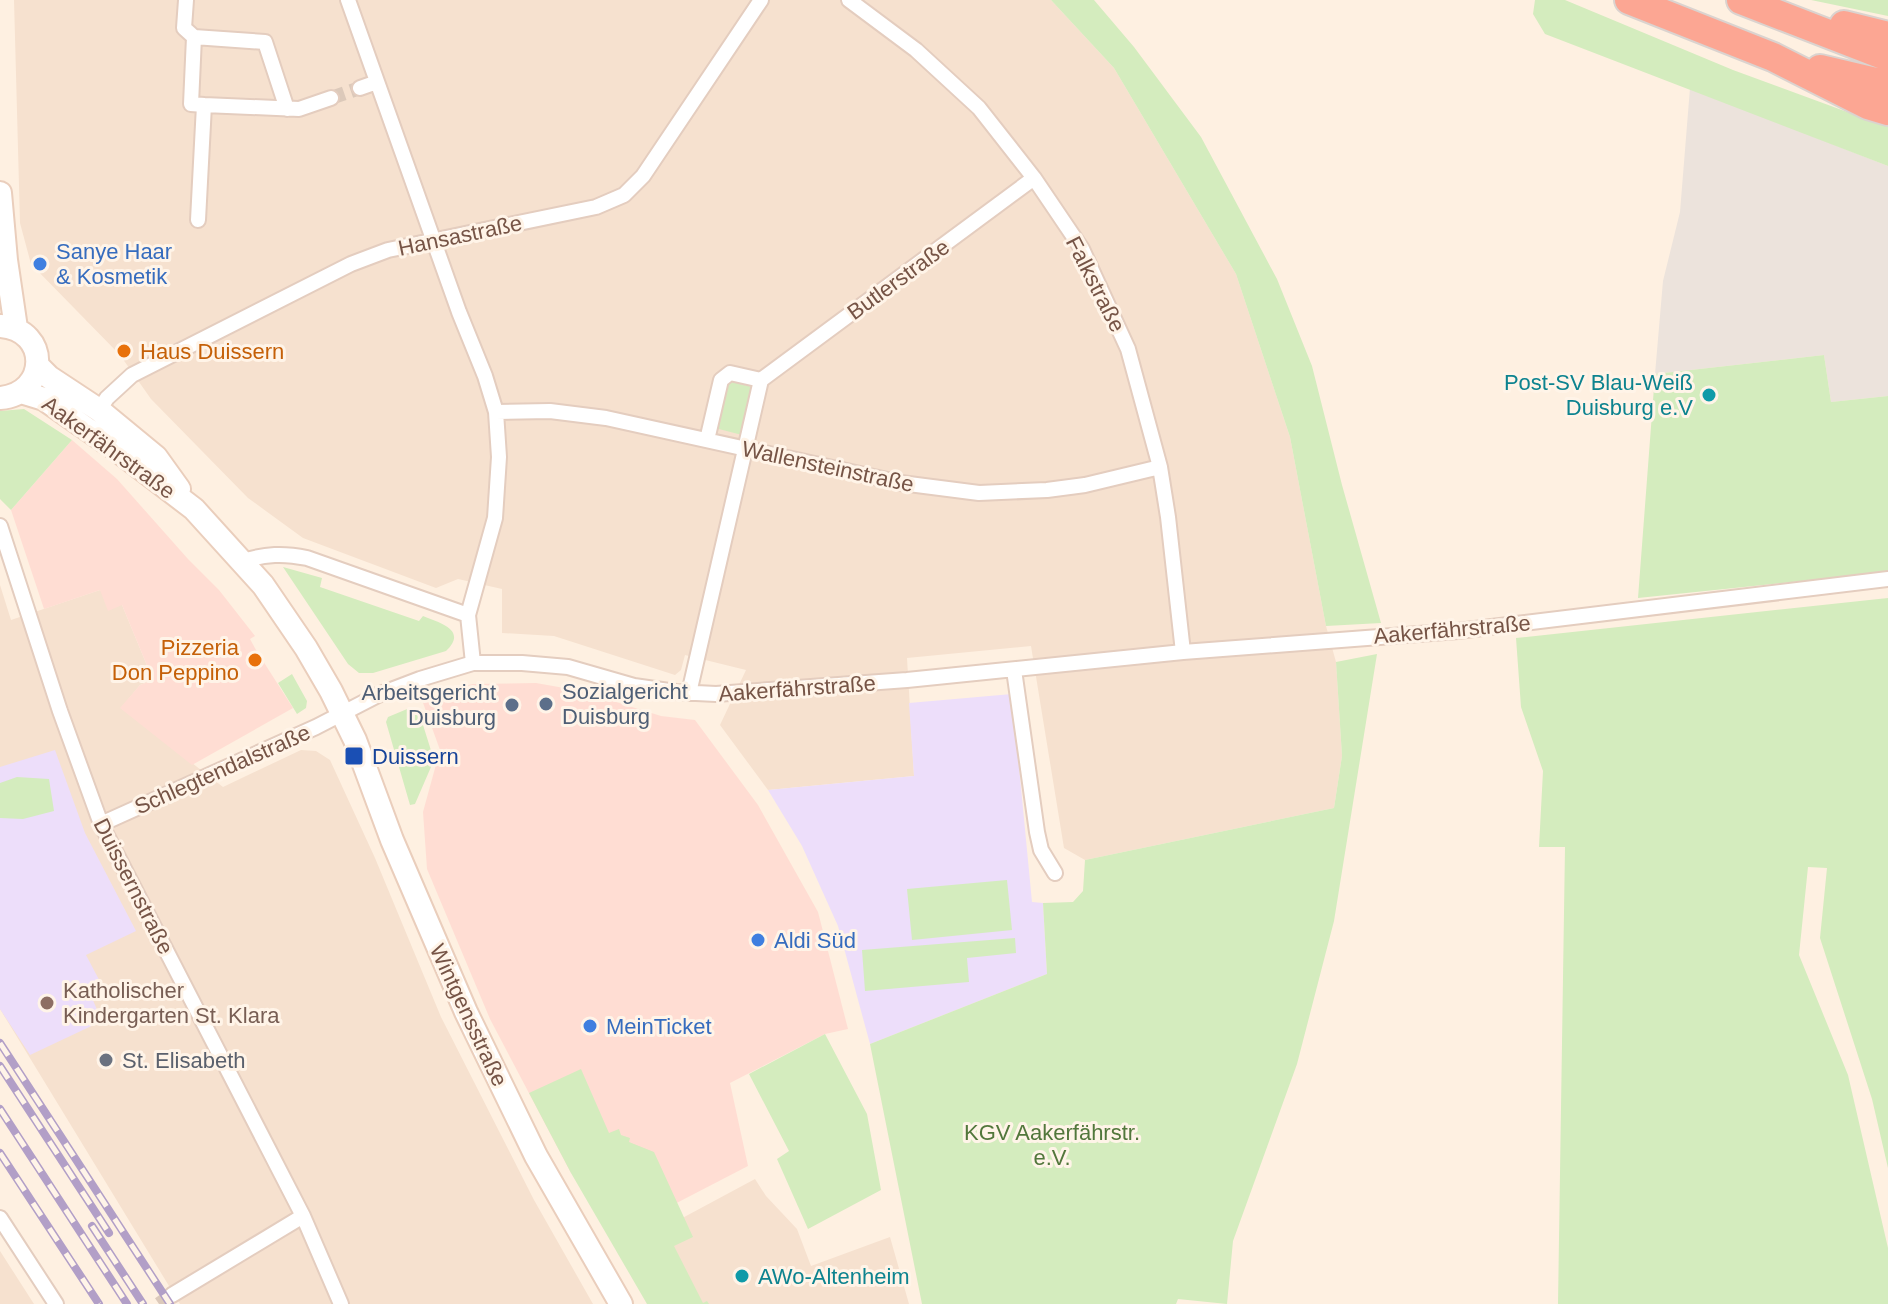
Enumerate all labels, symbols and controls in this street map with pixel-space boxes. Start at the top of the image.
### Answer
street label: Hansastraße [396,210,524,261]
street label: Falkstraße [1061,232,1130,336]
street label: Butlerstraße [842,234,954,325]
place label: Sanye Haar & Kosmetik [56,239,172,289]
marker: Sanye Haar & Kosmetik [31,255,49,273]
place label: Haus Duissern [140,339,284,364]
marker: Haus Duissern [115,342,133,360]
place label: Post-SV Blau-Weiß Duisburg e.V [1504,370,1693,420]
marker: Post-SV Blau-Weiß Duisburg e.V [1700,386,1718,404]
street label: Aakerfährstraße [38,391,180,504]
street label: Wallensteinstraße [740,436,916,497]
street label: Aakerfährstraße [1372,610,1532,649]
place label: Pizzeria Don Peppino [112,635,240,685]
marker: Pizzeria Don Peppino [246,651,264,669]
street label: Aakerfährstraße [717,671,877,706]
place label: Sozialgericht Duisburg [562,679,688,729]
place label: Arbeitsgericht Duisburg [361,680,496,730]
marker: Sozialgericht Duisburg [537,695,555,713]
marker: Arbeitsgericht Duisburg [503,696,521,714]
street label: Schlegtendalstraße [131,719,314,819]
place label: Duissern [372,744,459,769]
marker: Duissern [343,745,365,767]
street label: Duissernstraße [89,814,179,958]
place label: Aldi Süd [774,928,856,953]
marker: Aldi Süd [749,931,767,949]
street label: Wintgensstraße [425,940,512,1090]
place label: Katholischer Kindergarten St. Klara [63,978,280,1028]
marker: Katholischer Kindergarten St. Klara [38,994,56,1012]
place label: MeinTicket [606,1014,712,1039]
marker: MeinTicket [581,1017,599,1035]
place label: St. Elisabeth [122,1048,246,1073]
marker: St. Elisabeth [97,1051,115,1069]
park label: KGV Aakerfährstr. e.V. [964,1120,1140,1170]
place label: AWo-Altenheim [758,1264,910,1289]
marker: AWo-Altenheim [733,1267,751,1285]

